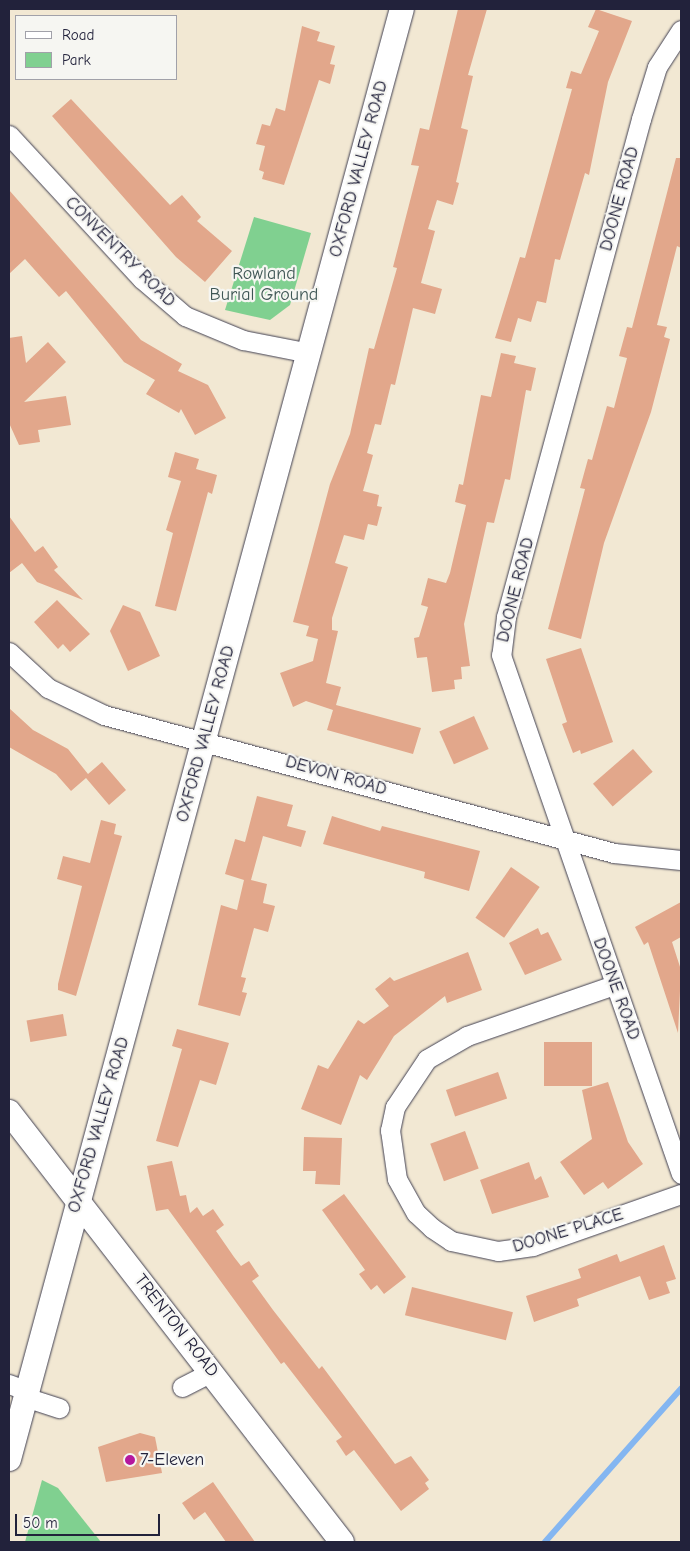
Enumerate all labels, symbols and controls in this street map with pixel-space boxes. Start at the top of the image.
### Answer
legend [15,15,178,80]
text: Road [62,26,94,44]
text: Park [62,51,91,69]
street label: OXFORD VALLEY ROAD [325,78,393,260]
street label: DOONE ROAD [596,144,644,254]
street label: CONVENTRY ROAD [60,192,180,312]
park label: Rowland Burial Ground [210,264,318,306]
street label: DOONE ROAD [493,535,539,645]
street label: OXFORD VALLEY ROAD [172,643,240,825]
street label: DEVON ROAD [283,751,389,801]
street label: DOONE ROAD [588,935,644,1043]
street label: OXFORD VALLEY ROAD [64,1035,134,1215]
street label: DOONE PLACE [510,1204,626,1258]
street label: TRENTON ROAD [129,1270,223,1382]
place label: 7-Eleven [140,1449,204,1471]
marker: 7-Eleven [124,1454,136,1466]
scale bar [18,1504,162,1536]
text: 50 m [23,1514,58,1532]

